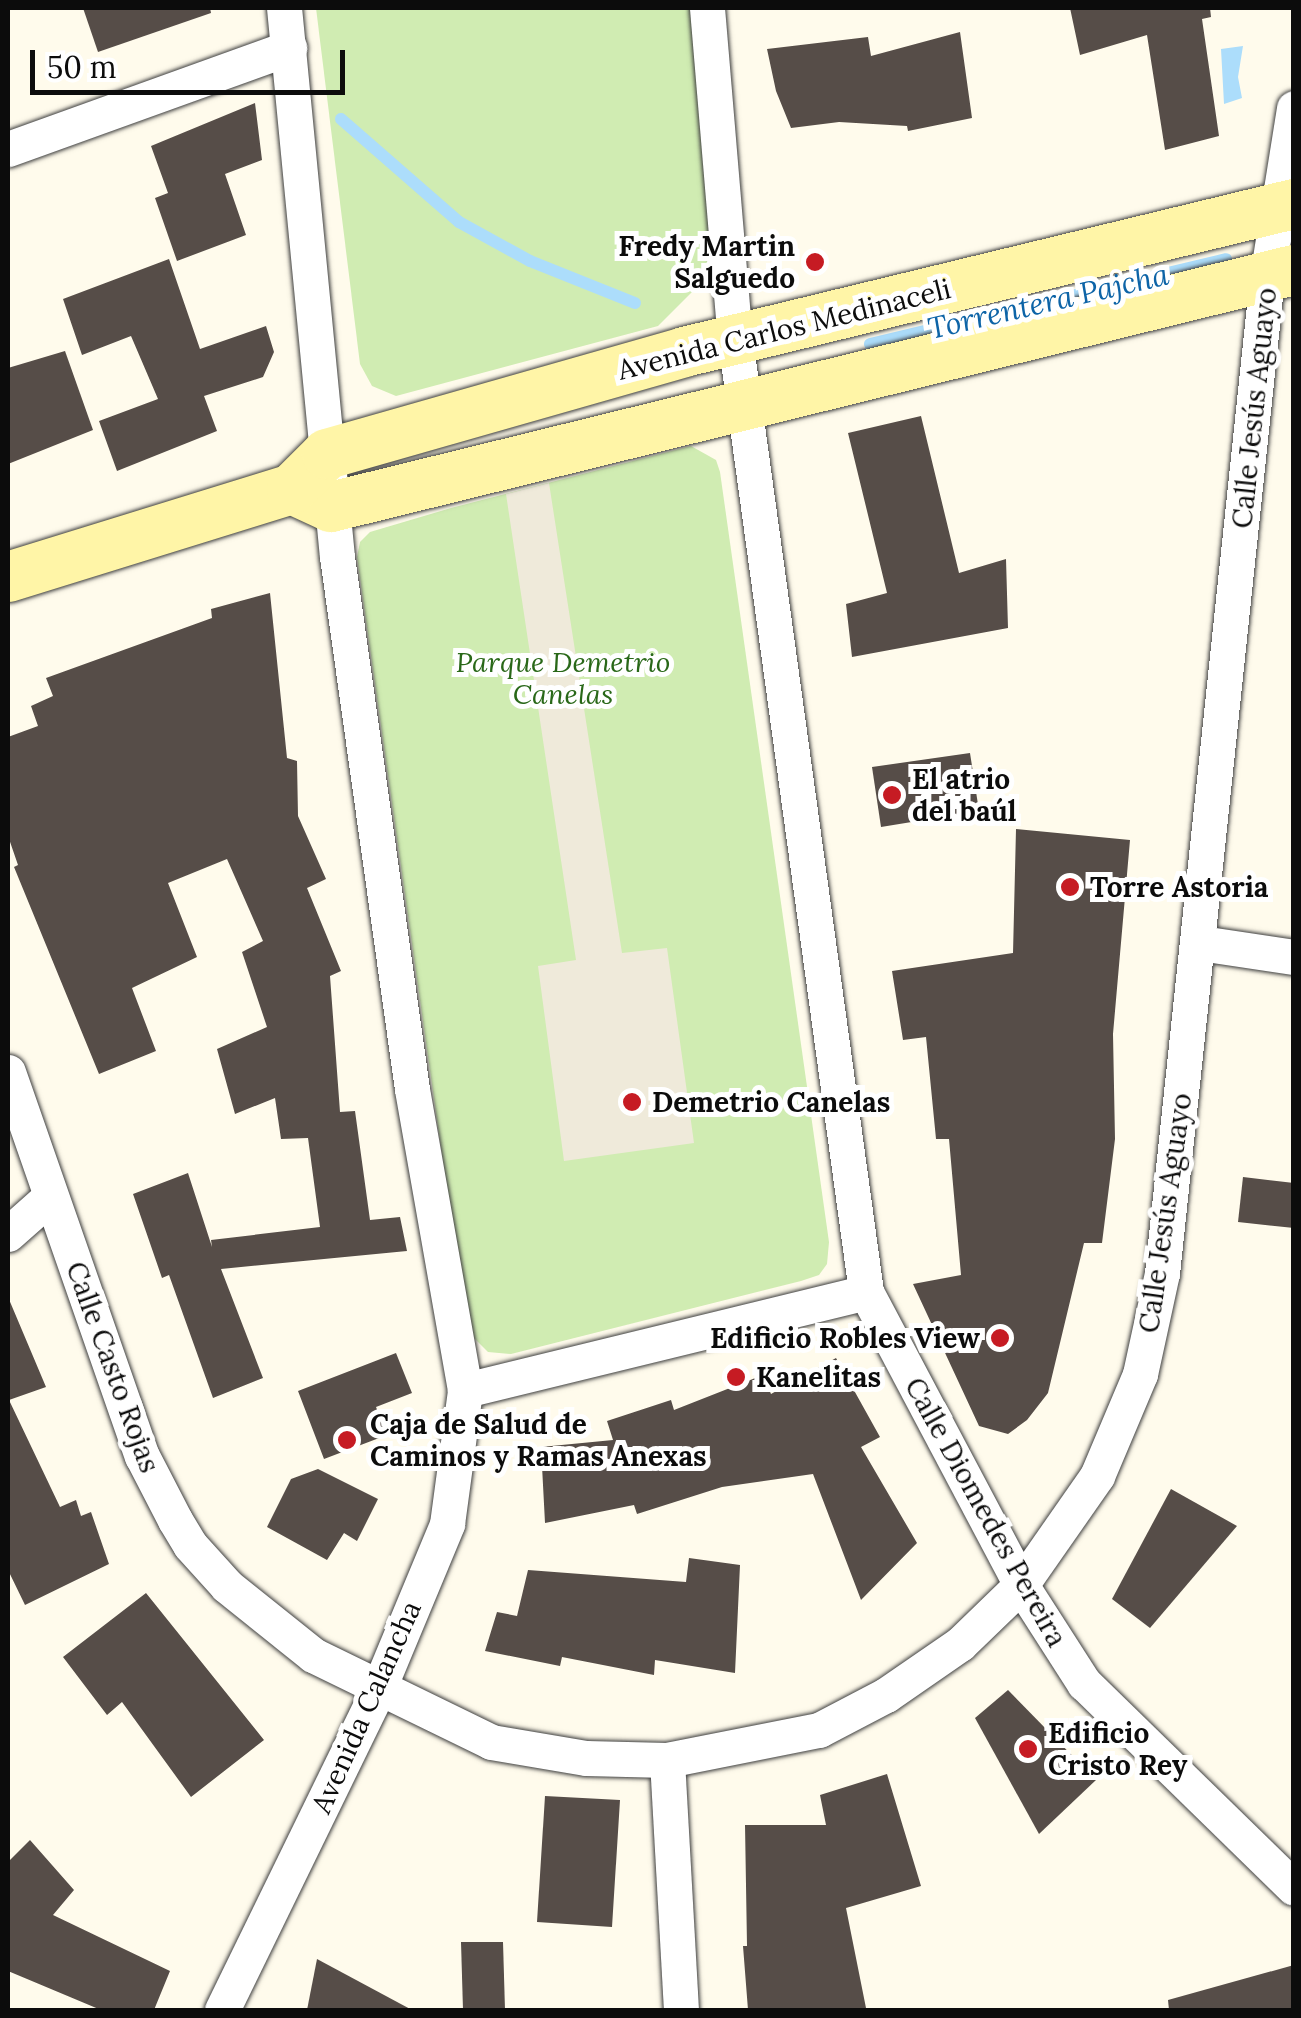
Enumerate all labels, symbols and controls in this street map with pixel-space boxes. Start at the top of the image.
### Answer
scale bar [35,30,350,92]
text: 50 m [47,48,117,86]
place label: Fredy Martin Salguedo [618,229,795,295]
marker: Fredy Martin Salguedo [804,251,826,273]
water label: Torrentera Pajcha [924,256,1172,346]
street label: Avenida Carlos Medinaceli [614,271,954,387]
street label: Calle Jesús Aguayo [1225,286,1283,530]
park label: Parque Demetrio Canelas [456,645,670,711]
place label: El atrio del baúl [912,762,1017,828]
marker: El atrio del baúl [881,784,903,806]
place label: Torre Astoria [1090,870,1268,904]
marker: Torre Astoria [1059,876,1081,898]
place label: Demetrio Canelas [652,1085,890,1119]
marker: Demetrio Canelas [621,1091,643,1113]
street label: Calle Jesús Aguayo [1132,1091,1198,1335]
street label: Calle Casto Rojas [59,1257,167,1477]
place label: Edificio Robles View [710,1321,980,1355]
marker: Edificio Robles View [989,1327,1011,1349]
place label: Kanelitas [756,1360,881,1394]
marker: Kanelitas [725,1366,747,1388]
street label: Calle Diomedes Pereira [898,1372,1074,1652]
place label: Caja de Salud de Caminos y Ramas Anexas [370,1407,707,1473]
marker: Caja de Salud de Caminos y Ramas Anexas [334,1427,360,1453]
street label: Avenida Calancha [304,1596,428,1818]
place label: Edificio Cristo Rey [1048,1716,1187,1782]
marker: Edificio Cristo Rey [1017,1738,1039,1760]

